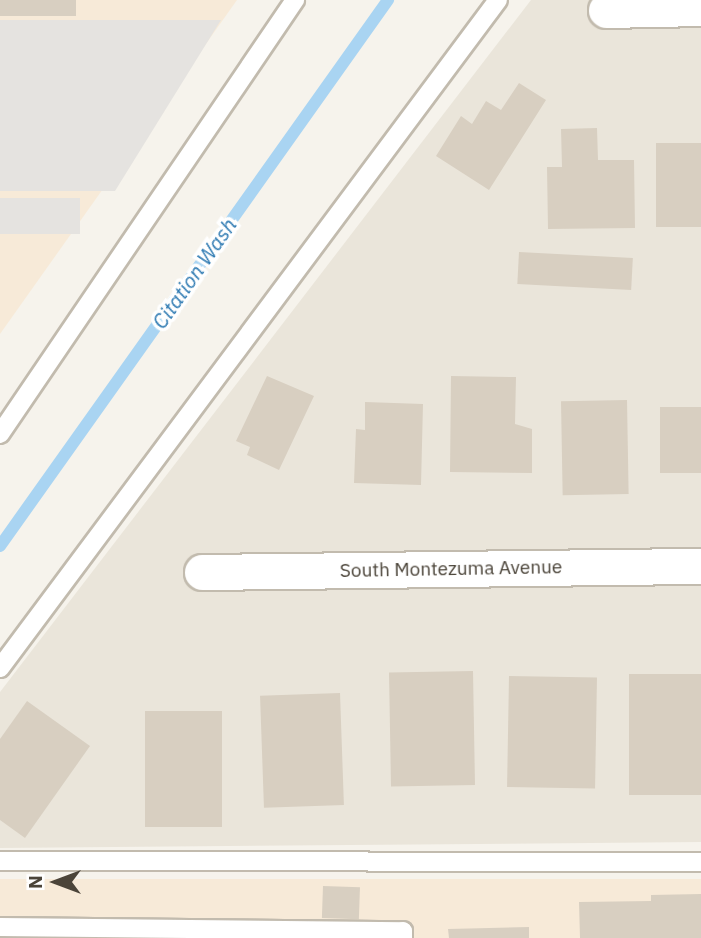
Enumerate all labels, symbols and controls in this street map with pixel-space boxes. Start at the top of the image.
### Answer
water label: Citation Wash [147,213,241,333]
street label: South Montezuma Avenue [340,556,562,582]
north arrow [21,847,91,917]
text: N [23,875,47,889]

